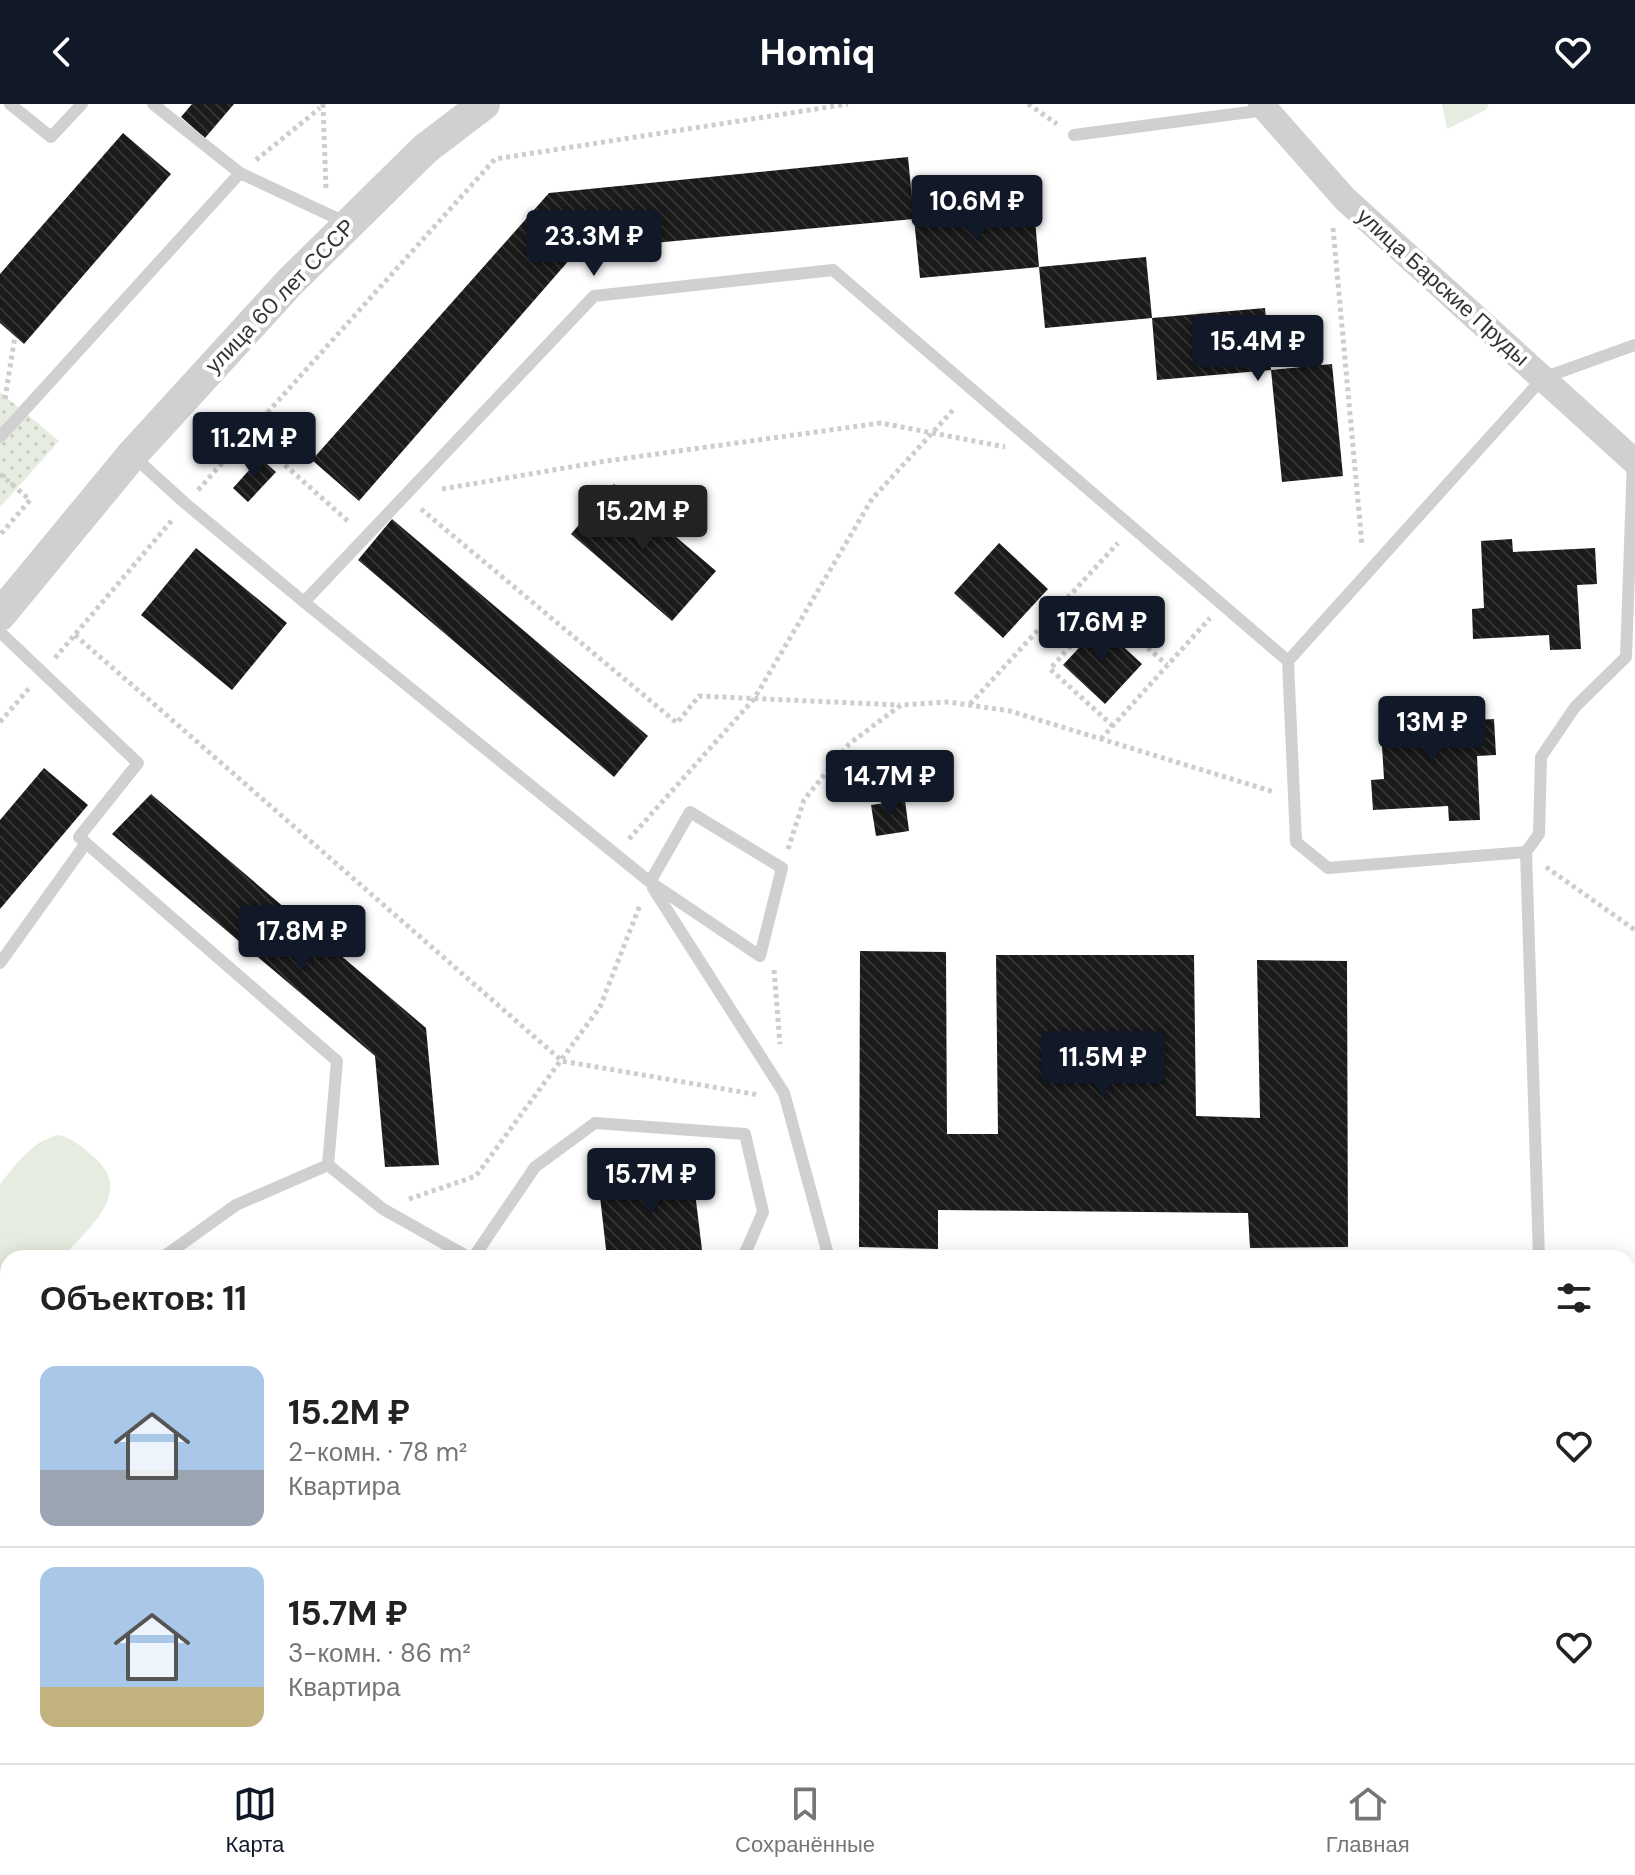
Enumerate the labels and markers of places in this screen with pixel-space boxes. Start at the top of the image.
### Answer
pin: 10.6M ₽ [903,175,1051,243]
pin: 23.3M ₽ [520,210,668,278]
pin: 15.4M ₽ [1184,315,1332,383]
pin: 11.2M ₽ [180,412,328,480]
pin: 15.2M ₽ [569,485,717,553]
pin: 17.6M ₽ [1028,596,1176,664]
pin: 13M ₽ [1376,696,1488,764]
pin: 14.7M ₽ [816,750,964,818]
pin: 17.8M ₽ [228,905,376,973]
pin: 11.5M ₽ [1029,1031,1177,1099]
pin: 15.7M ₽ [577,1148,725,1216]

